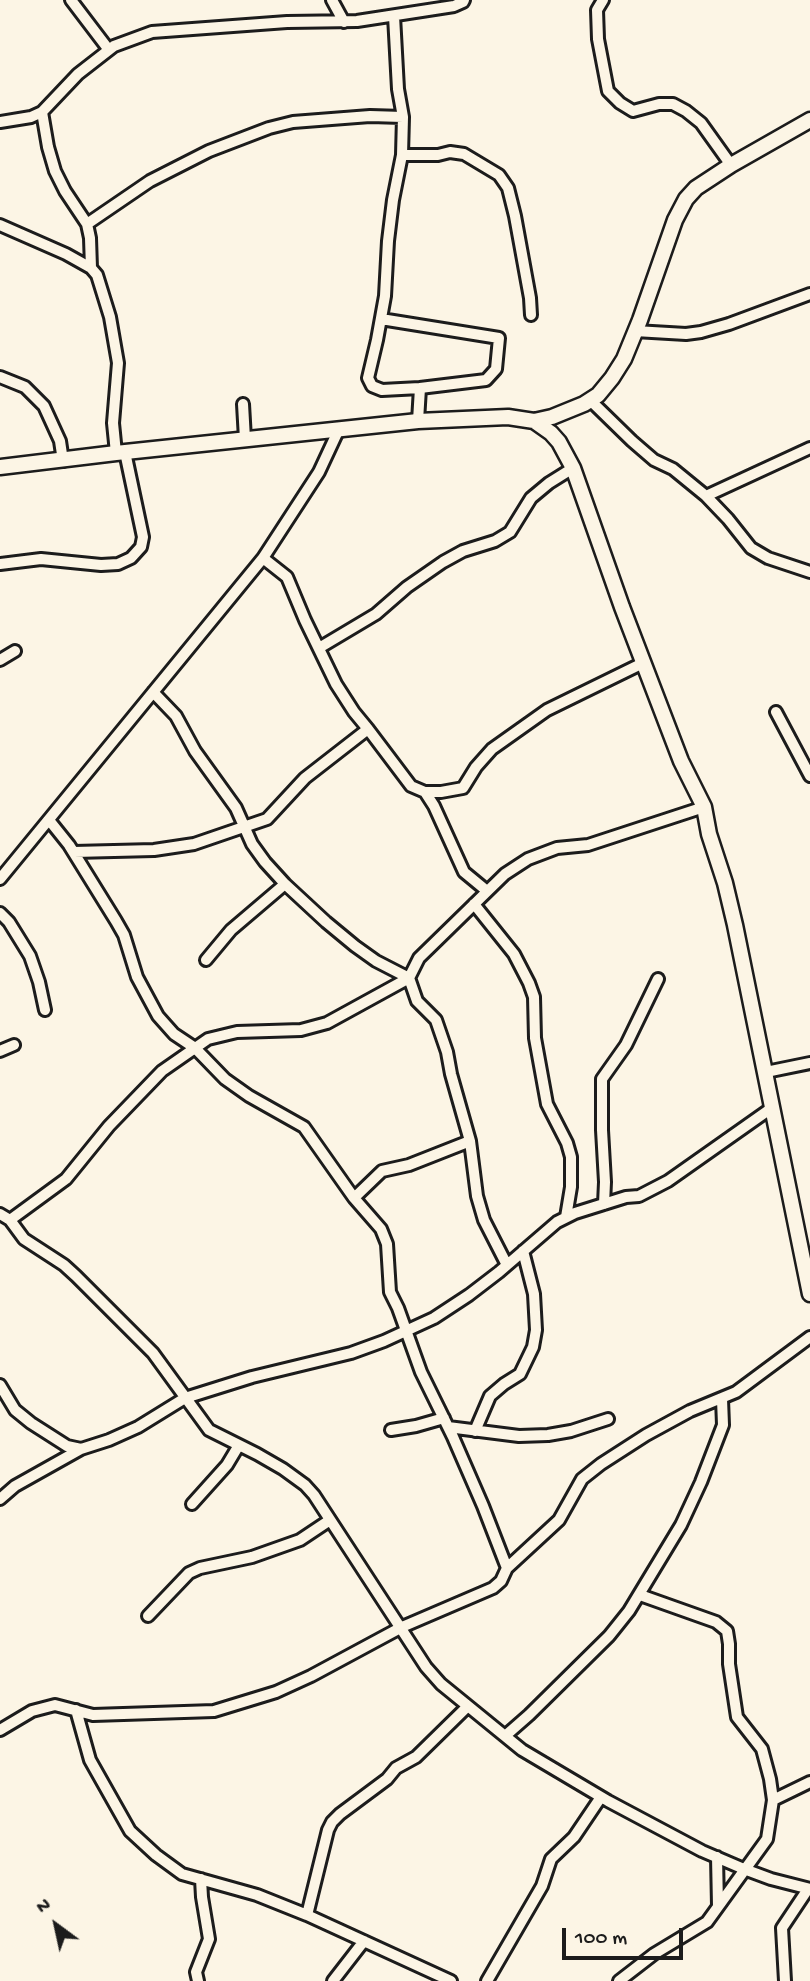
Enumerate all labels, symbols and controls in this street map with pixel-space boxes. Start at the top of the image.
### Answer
north arrow [21,1890,91,1960]
text: N [33,1894,56,1920]
scale bar [565,1914,686,1958]
text: 100 m [575,1927,627,1952]

